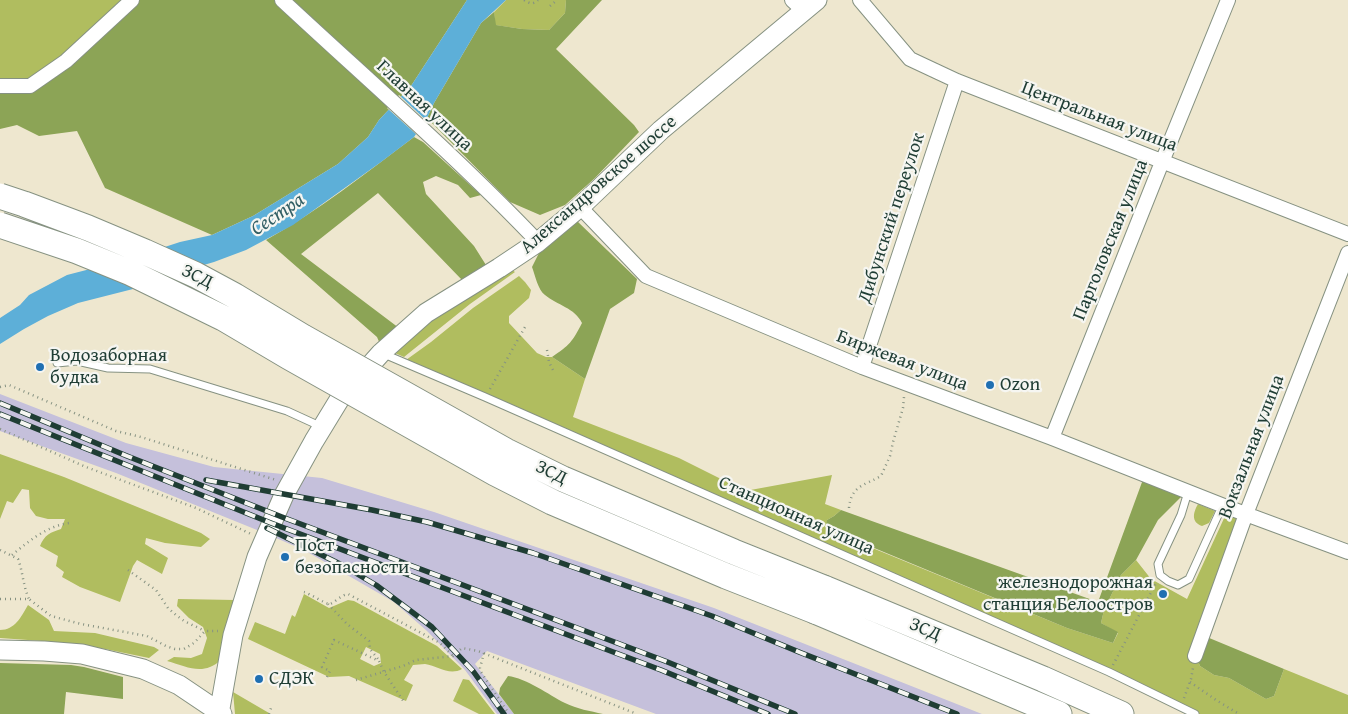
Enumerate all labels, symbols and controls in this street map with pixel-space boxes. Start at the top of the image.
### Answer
street label: Главная улица [371,56,477,156]
street label: Центральная улица [1018,77,1180,157]
street label: Александровское шоссе [516,111,682,259]
street label: Дибунский переулок [854,130,930,306]
street label: Парголовская улица [1068,156,1154,324]
water label: Сестра [247,188,309,242]
street label: ЗСД [177,260,217,294]
street label: Биржевая улица [833,326,971,396]
place label: Водозаборная будка [50,345,167,389]
marker: Водозаборная будка [34,361,46,373]
street label: Вокзальная улица [1214,372,1290,522]
place label: Ozon [1000,374,1040,396]
marker: Ozon [984,379,996,391]
street label: ЗСД [531,456,571,490]
street label: Станционная улица [715,472,877,560]
place label: Пост безопасности [295,535,409,579]
marker: Пост безопасности [279,551,291,563]
place label: железнодорожная станция Белоостров [983,572,1153,616]
marker: железнодорожная станция Белоостров [1157,588,1169,600]
street label: ЗСД [906,613,944,647]
place label: СДЭК [269,668,314,690]
marker: СДЭК [253,673,265,685]

